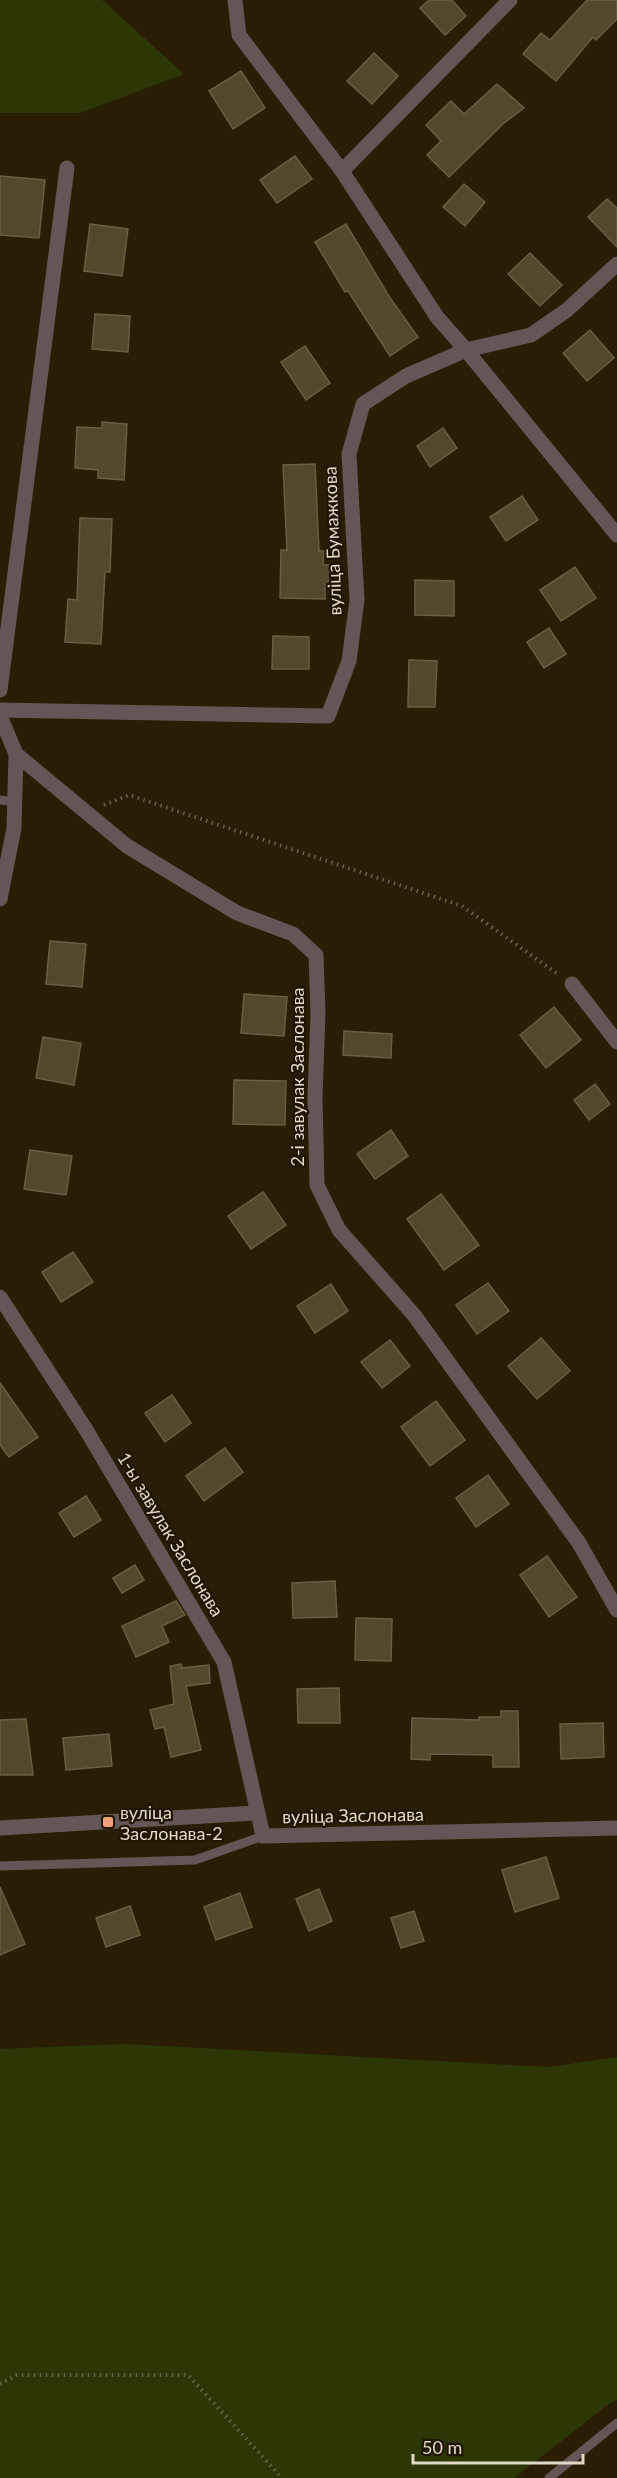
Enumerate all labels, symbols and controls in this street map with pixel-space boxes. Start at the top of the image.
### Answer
street label: вуліца Бумажкова [318,466,346,616]
street label: 2-і завулак Заслонава [286,987,308,1167]
street label: 1-ы завулак Заслонава [113,1448,229,1620]
place label: вуліца Заслонава-2 [120,1801,223,1844]
street label: вуліца Заслонава [282,1803,424,1827]
marker: вуліца Заслонава-2 [101,1815,115,1829]
scale bar [413,2427,582,2465]
text: 50 m [422,2436,462,2458]

